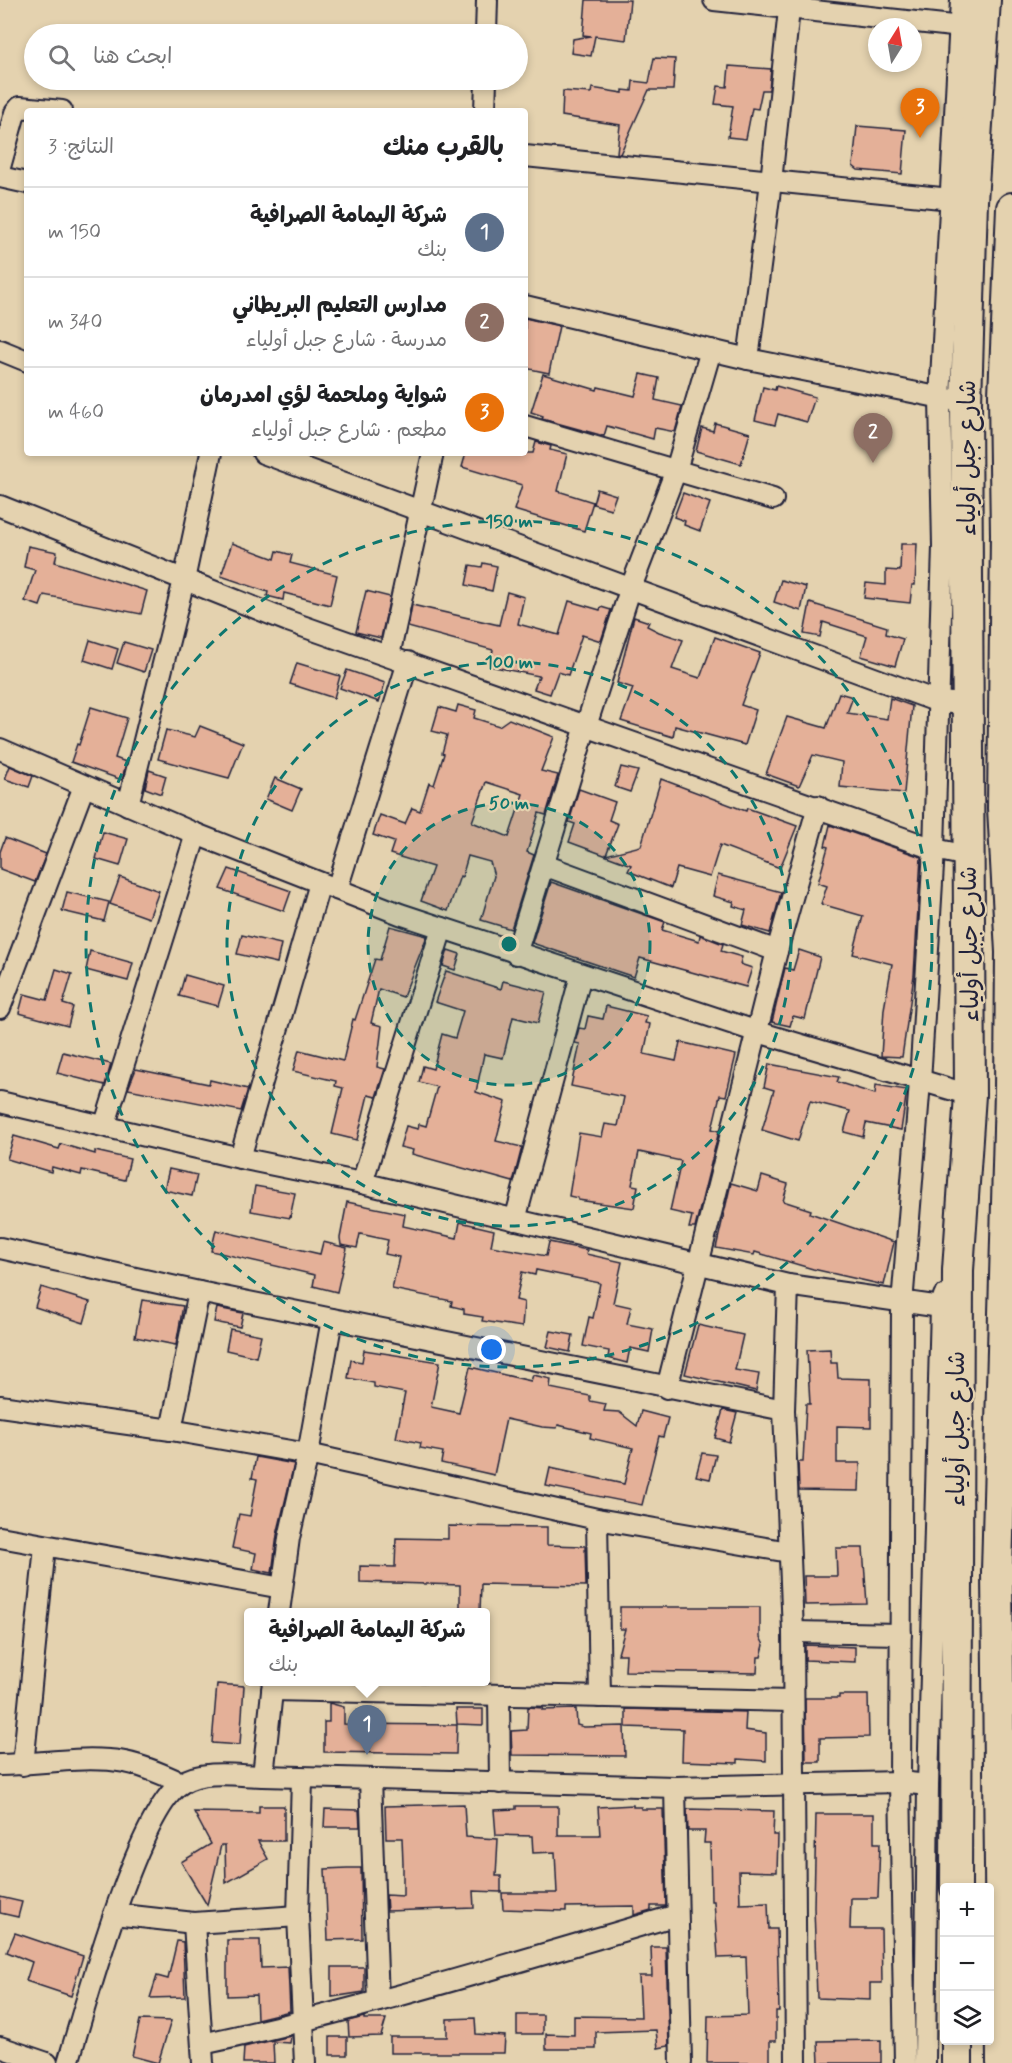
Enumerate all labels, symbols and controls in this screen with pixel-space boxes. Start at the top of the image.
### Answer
north arrow [868,18,922,72]
search box [24,24,528,90]
icon: search [45,41,78,74]
text: ابحث هنا [93,43,173,71]
pin: 3 [900,88,940,138]
text: بالقرب منك [383,131,504,165]
text: النتائج: 3 [48,134,114,161]
text: شركة اليمامة الصرافية [250,202,447,230]
text: 150 m [48,219,101,246]
text: 1 [480,219,489,246]
text: بنك [417,237,447,264]
text: مدارس التعليم البريطاني [232,292,447,320]
text: 340 m [48,309,103,336]
text: 2 [480,309,489,336]
text: مدرسة · شارع جبل أولياء [246,327,447,354]
street label: شارع جبل أولياء [952,380,984,536]
text: شواية وملحمة لؤي امدرمان [200,382,447,410]
text: 460 m [48,399,104,426]
text: 3 [480,399,489,426]
pin: 2 [854,414,892,463]
text: مطعم · شارع جبل أولياء [251,417,447,444]
text: 150 m [485,510,533,534]
text: 100 m [485,651,533,675]
text: 50 m [489,792,529,816]
street label: شارع جبل أولياء [953,866,987,1022]
centre of rings [499,934,519,954]
your location [477,1335,506,1364]
street label: شارع جبل أولياء [941,1351,973,1507]
popup [244,1608,490,1686]
text: شركة اليمامة الصرافية [268,1617,466,1645]
text: بنك [268,1652,298,1679]
pin: 1 [348,1706,386,1755]
map controls [940,1883,994,2045]
button: + [940,1883,994,1937]
button: − [940,1937,994,1991]
button: layers [940,1991,994,2045]

